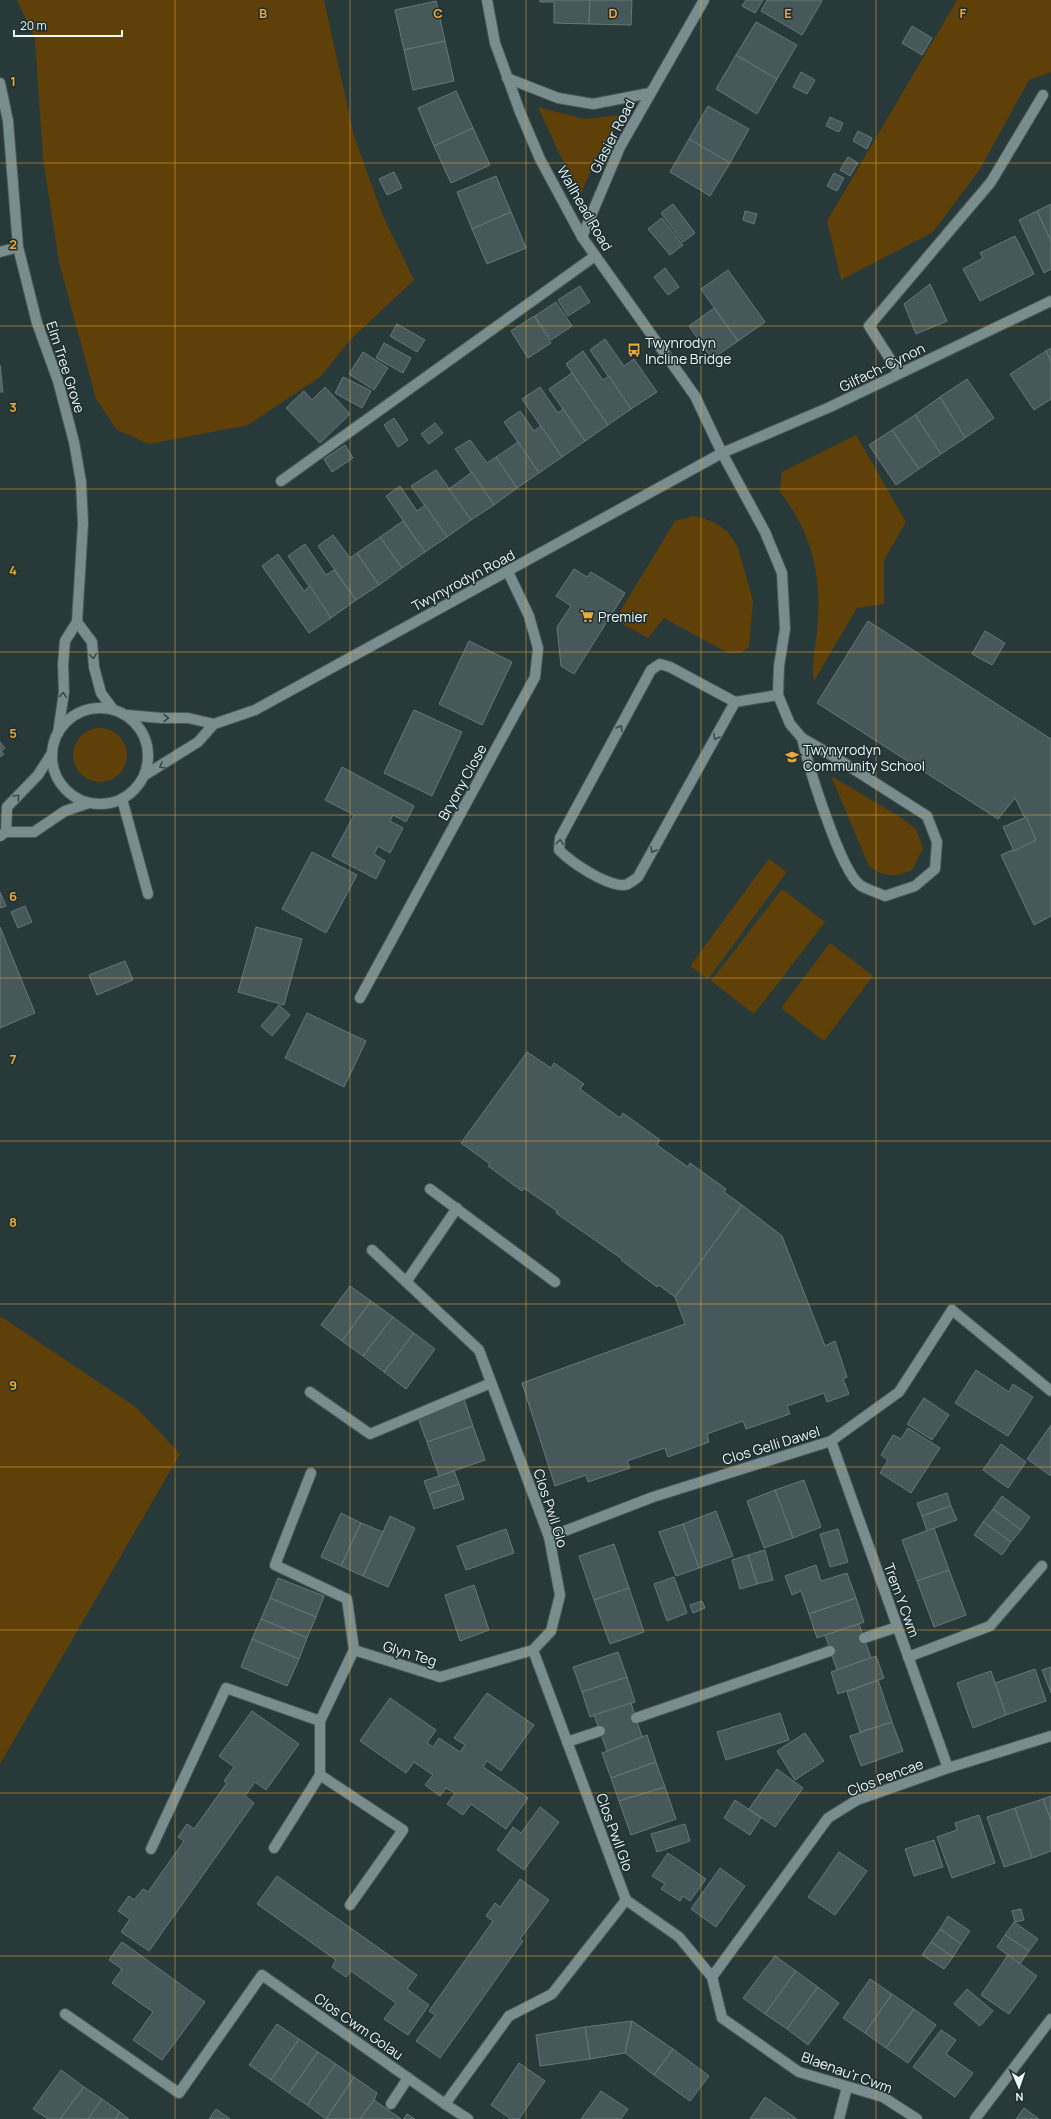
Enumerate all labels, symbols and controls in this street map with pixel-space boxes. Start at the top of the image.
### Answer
text: B [259,4,267,22]
text: C [433,4,443,22]
text: D [608,4,618,22]
text: E [784,4,792,22]
text: F [960,4,967,22]
scale bar [14,12,122,38]
text: 20 m [20,17,47,34]
text: 1 [10,72,16,90]
street label: Glasier Road [585,96,639,176]
street label: Wallhead Road [553,162,617,254]
text: 2 [9,235,17,253]
street label: Elm Tree Grove [42,319,90,415]
place label: Twynrodyn Incline Bridge [645,333,732,368]
street label: Gilfach-Cynon [836,338,928,396]
bus stop icon: Twynrodyn Incline Bridge [626,342,642,358]
text: 3 [9,398,17,416]
street label: Twynyrodyn Road [408,545,518,615]
text: 4 [9,561,17,579]
place label: Premier [598,607,648,626]
supermarket icon: Premier [579,608,595,624]
one-way arrow [89,653,98,659]
one-way arrow [59,692,68,698]
one-way arrow [163,714,169,722]
text: 5 [9,724,17,742]
one-way arrow [616,724,623,732]
one-way arrow [713,732,721,740]
place label: Twynyrodyn Community School [803,740,925,775]
street label: Bryony Close [433,741,491,823]
school or university icon: Twynyrodyn Community School [784,749,800,765]
one-way arrow [159,761,166,768]
one-way arrow [12,794,20,802]
one-way arrow [555,839,564,845]
one-way arrow [650,846,658,853]
text: 6 [9,887,17,905]
text: 7 [10,1050,17,1068]
text: 8 [9,1213,17,1231]
text: 9 [9,1376,17,1394]
street label: Clos Gelli Dawel [720,1421,822,1469]
street label: Clos Pwll Glo [529,1466,573,1550]
street label: Trem Y Cwm [880,1560,924,1640]
street label: Glyn Teg [381,1636,439,1670]
street label: Clos Pencae [844,1754,926,1800]
street label: Clos Pwll Glo [592,1790,638,1874]
street label: Clos Cwm Golau [311,1988,407,2064]
street label: Blaenau'r Cwm [799,2047,895,2097]
north arrow [999,2067,1039,2107]
text: N [1015,2090,1024,2105]

